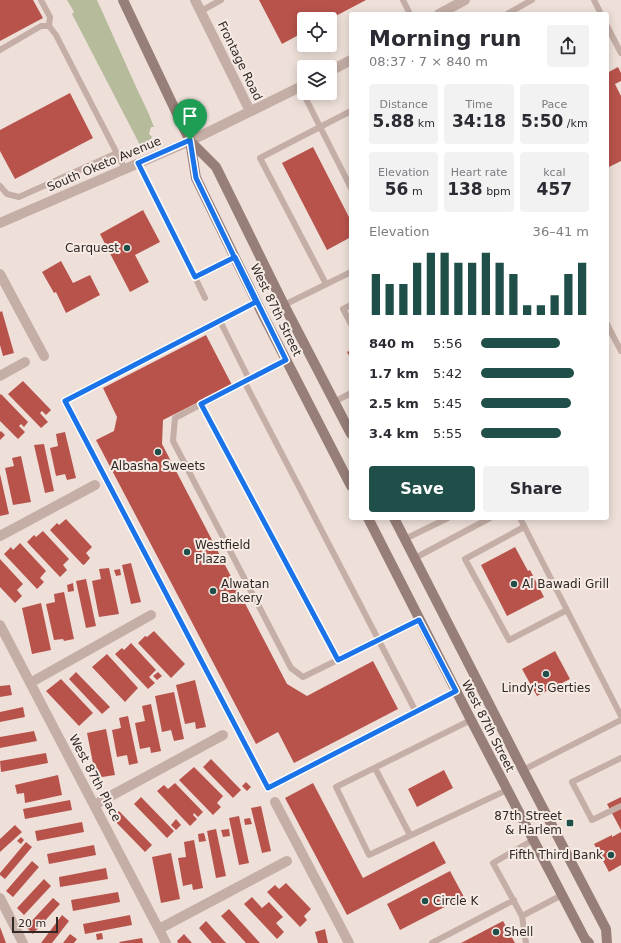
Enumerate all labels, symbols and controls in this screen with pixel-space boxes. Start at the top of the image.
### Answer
map controls [297,12,337,100]
button: locate [297,12,337,52]
street label: Frontage Road [215,19,265,103]
button: share [547,25,589,67]
text: Morning run [369,26,521,51]
text: 08:37 · 7 × 840 m [369,54,488,69]
button: layers [297,60,337,100]
text: Distance [380,98,428,111]
text: Time [466,98,492,111]
text: Pace [541,98,567,111]
pin [173,99,207,140]
icon: arrive [179,105,201,127]
text: 5.88 [372,111,414,131]
text: 34:18 [452,111,506,131]
text: 5:50 [521,111,563,131]
text: km [414,117,435,130]
text: /km [563,117,588,130]
street label: South Oketo Avenue [45,134,163,194]
text: Elevation [378,166,429,179]
text: Heart rate [451,166,507,179]
text: kcal [543,166,565,179]
text: 56 [385,179,408,199]
text: 138 [447,179,483,199]
text: 457 [537,179,572,199]
text: m [408,185,423,198]
text: bpm [483,185,511,198]
text: Elevation [369,224,429,239]
text: 36–41 m [533,224,589,239]
place label: Carquest [65,241,119,255]
marker: Carquest [122,243,132,253]
street label: West 87th Street [248,261,305,359]
text: 840 m [369,336,414,351]
text: 5:56 [433,336,462,351]
text: 1.7 km [369,366,419,381]
text: 5:42 [433,366,462,381]
text: 2.5 km [369,396,419,411]
text: 5:45 [433,396,462,411]
text: 3.4 km [369,426,419,441]
text: 5:55 [433,426,462,441]
marker: Albasha Sweets [153,447,163,457]
place label: Albasha Sweets [111,459,205,473]
button: Save [369,466,475,512]
button: Share [483,466,589,512]
place label: Westfield Plaza [195,538,250,566]
marker: Westfield Plaza [182,547,192,557]
place label: Alwatan Bakery [221,577,269,605]
place label: Al Bawadi Grill [522,577,609,591]
marker: Al Bawadi Grill [509,579,519,589]
marker: Alwatan Bakery [208,586,218,596]
marker: Lindy's Gerties [541,669,551,679]
street label: West 87th Street [459,678,517,775]
place label: Lindy's Gerties [502,681,591,695]
street label: West 87th Place [66,732,124,824]
place label: 87th Street & Harlem [494,809,562,837]
marker: 87th Street & Harlem [565,818,575,828]
place label: Fifth Third Bank [509,848,603,862]
marker: Fifth Third Bank [606,850,616,860]
place label: Circle K [433,894,480,908]
marker: Circle K [420,896,430,906]
scale bar [12,915,58,934]
text: 20 m [18,917,46,930]
place label: Shell [504,925,533,939]
marker: Shell [491,927,501,937]

